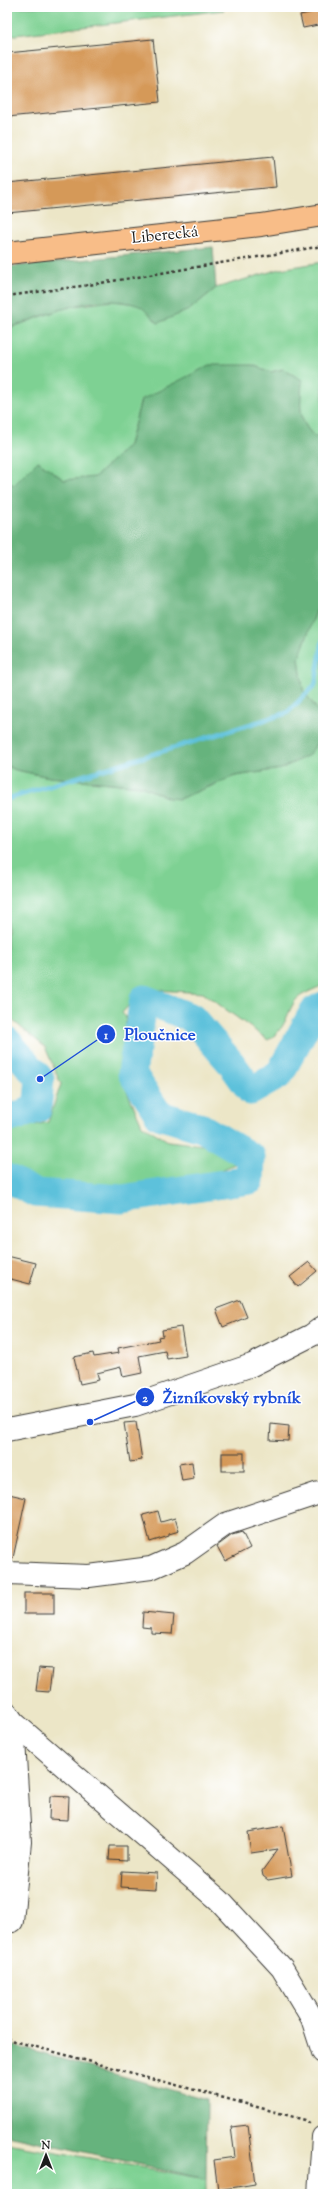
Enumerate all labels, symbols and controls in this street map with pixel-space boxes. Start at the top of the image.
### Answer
street label: Liberecká [131,221,200,251]
callout: Ploučnice [96,1020,203,1049]
text: Ploučnice [124,1024,196,1048]
text: 1 [103,1027,109,1045]
callout: Žizníkovský rybník [135,1383,309,1412]
text: Žizníkovský rybník [163,1387,302,1411]
text: 2 [142,1390,148,1408]
north arrow [26,2135,66,2175]
text: N [41,2138,51,2154]

